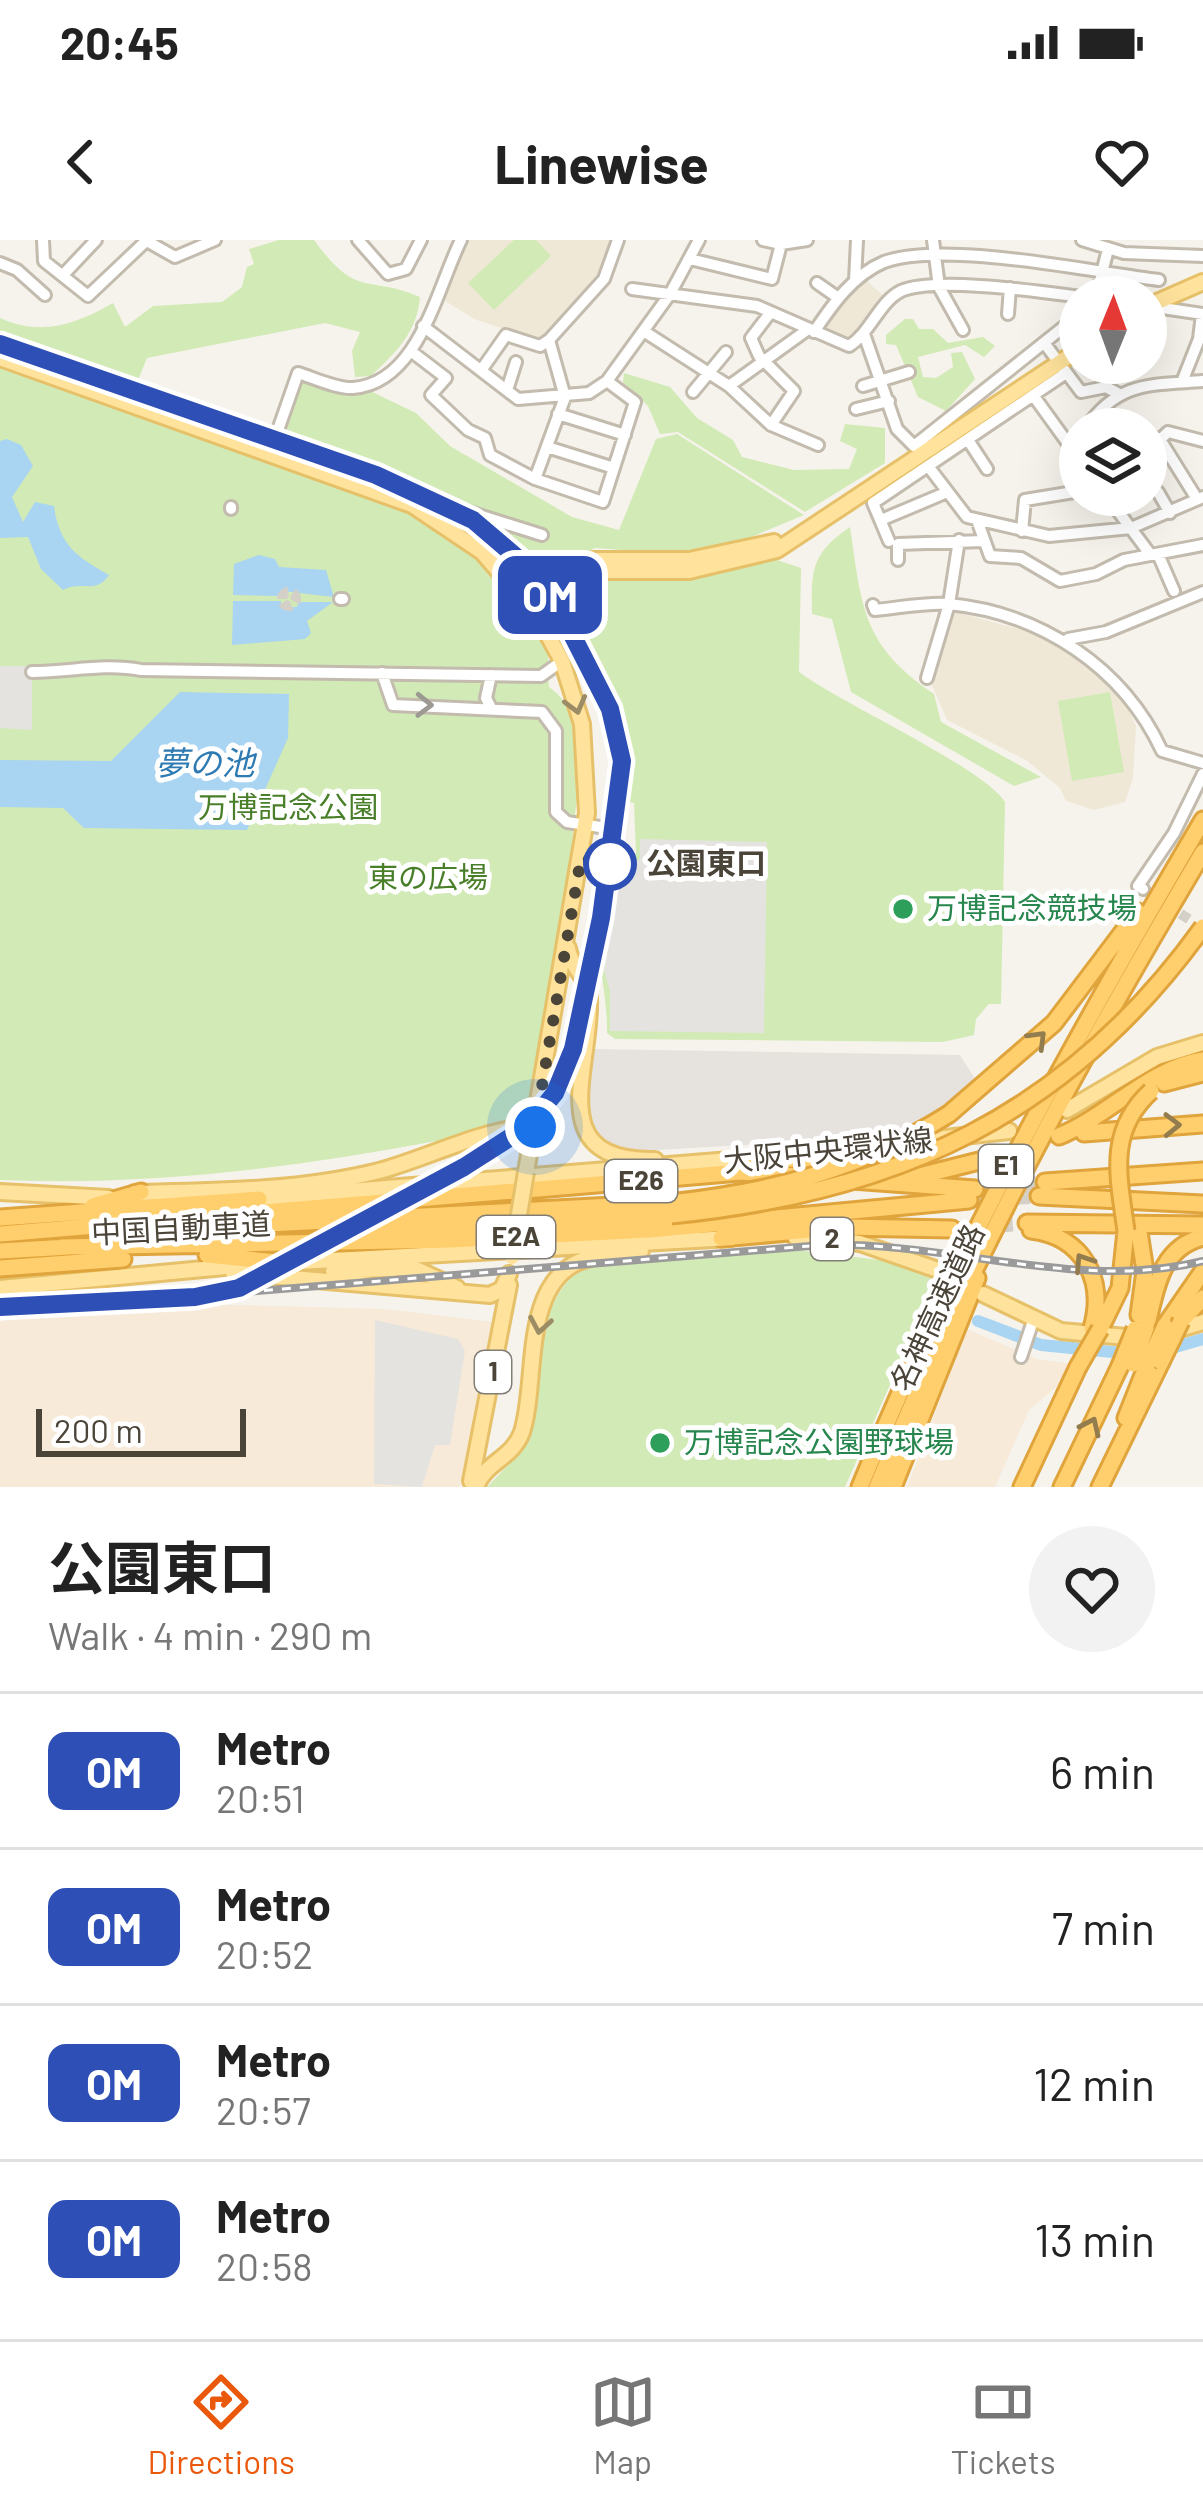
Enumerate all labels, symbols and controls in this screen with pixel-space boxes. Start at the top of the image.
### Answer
text: 20:45 [60,15,179,69]
icon: back [48,129,114,195]
icon: heart [1089,129,1155,195]
text: Linewise [494,130,709,195]
north arrow [1059,276,1167,384]
map controls [1059,276,1167,516]
button: layers [1059,408,1167,516]
line badge: OM [496,556,604,634]
text: OM [522,570,578,620]
one-way arrow [416,692,434,718]
one-way arrow [562,694,587,715]
water label: 夢の池 [156,742,258,782]
park label: 万博記念公園 [198,788,378,824]
marker: 公園東口 [585,839,635,889]
place label: 公園東口 [646,844,766,880]
park label: 東の広場 [368,858,488,894]
place label: 万博記念競技場 [927,889,1137,925]
marker: 万博記念競技場 [890,896,916,922]
one-way arrow [1024,1031,1046,1053]
your location [505,1097,565,1157]
one-way arrow [1164,1112,1182,1138]
street label: 大阪中央環状線 [721,1120,934,1178]
road number: E1 [979,1145,1033,1187]
road number: E26 [605,1160,677,1202]
street label: 中国自動車道 [90,1204,272,1250]
road number: E2A [477,1216,555,1258]
road number: 2 [811,1218,853,1260]
street label: 名神高速道路 [882,1218,991,1396]
one-way arrow [1075,1253,1097,1275]
one-way arrow [528,1314,554,1334]
road number: 1 [475,1351,511,1393]
scale bar [36,1403,246,1456]
text: 200 m [54,1410,143,1450]
one-way arrow [1077,1417,1100,1438]
place label: 万博記念公園野球場 [684,1423,954,1459]
marker: 万博記念公園野球場 [647,1430,673,1456]
button: heart [1029,1526,1155,1652]
text: 公園東口 [48,1532,276,1600]
text: Walk · 4 min · 290 m [48,1611,372,1658]
text: Metro [216,1720,331,1774]
text: 6 min [1050,1744,1155,1798]
text: OM [86,1746,142,1796]
text: 20:51 [216,1774,305,1821]
text: Metro [216,1876,331,1930]
text: 7 min [1052,1900,1155,1954]
text: OM [86,1902,142,1952]
text: 20:52 [216,1930,313,1977]
text: Metro [216,2032,331,2086]
text: 12 min [1033,2056,1155,2110]
text: OM [86,2058,142,2108]
text: 20:57 [216,2086,311,2133]
text: Metro [216,2188,331,2242]
text: 13 min [1034,2212,1155,2266]
text: OM [86,2214,142,2264]
text: 20:58 [216,2242,313,2289]
tab: Directions [147,2369,295,2481]
tab: Map [590,2369,656,2481]
tab: Tickets [951,2369,1056,2481]

